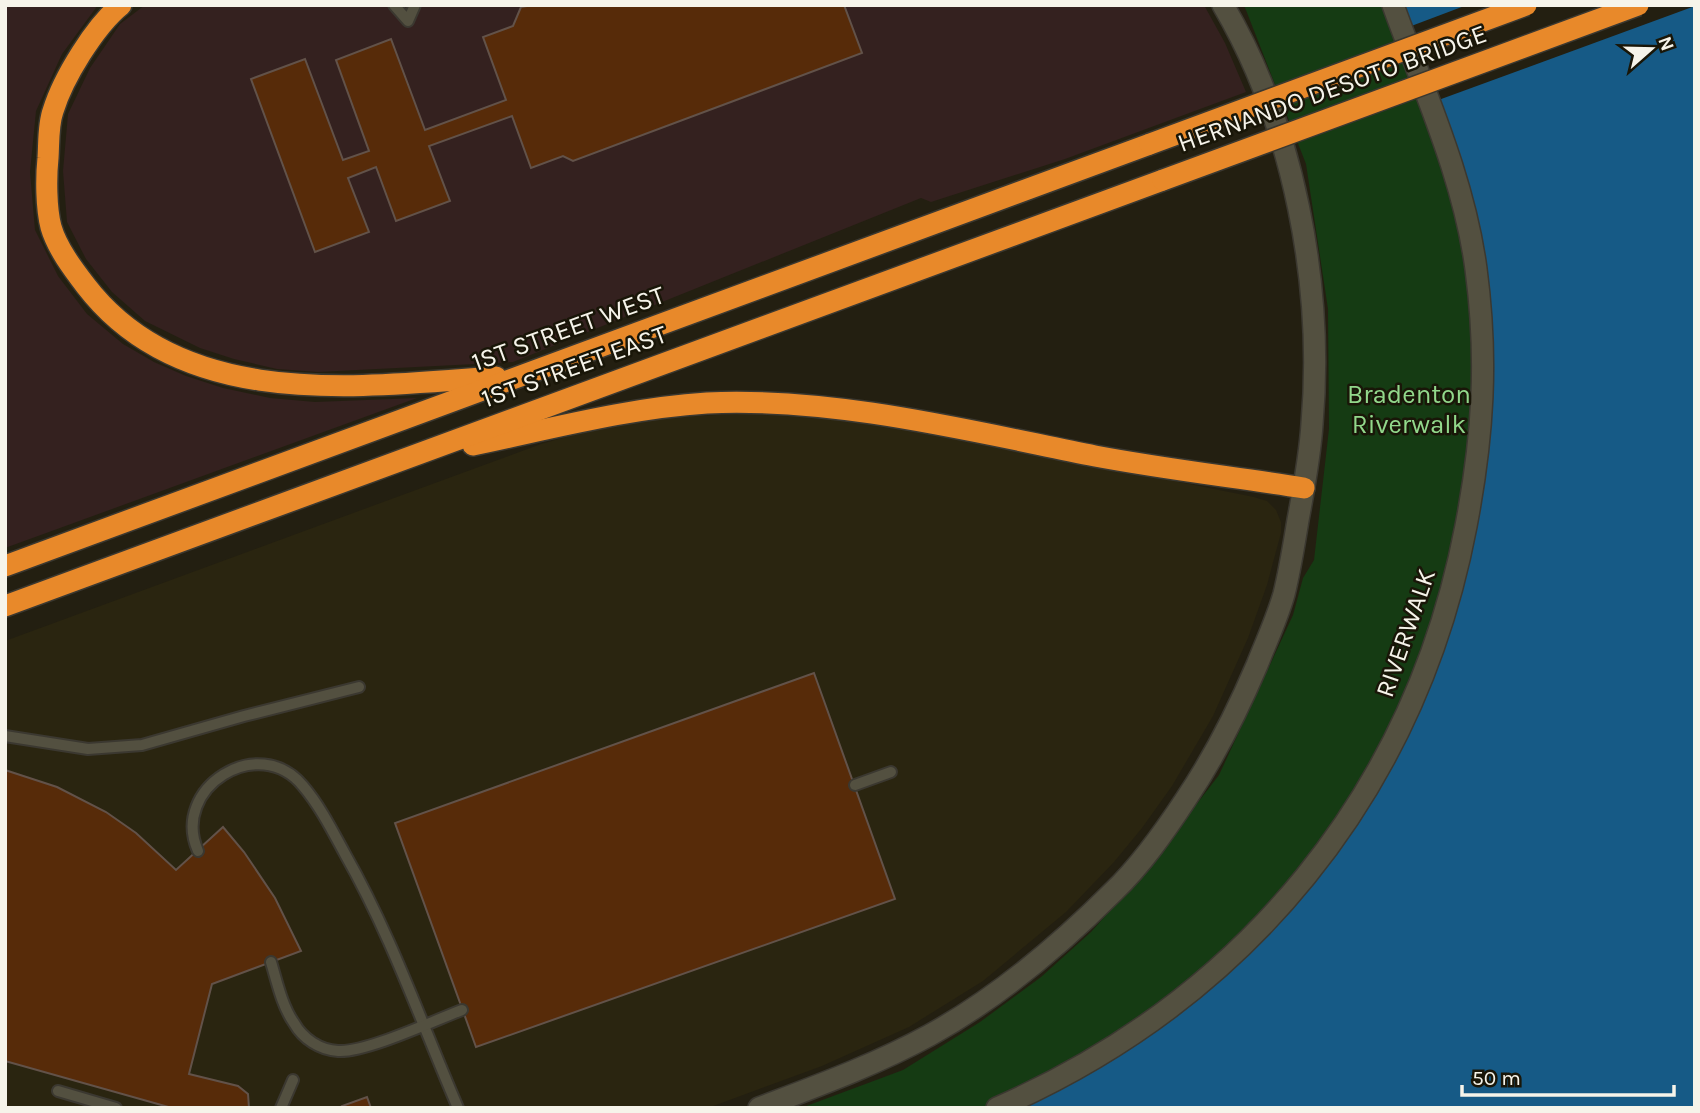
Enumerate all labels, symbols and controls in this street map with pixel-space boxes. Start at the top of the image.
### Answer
north arrow [1616,14,1686,84]
street label: HERNANDO DESOTO BRIDGE [1173,18,1491,159]
text: N [1653,33,1679,54]
street label: 1ST STREET WEST [467,279,669,378]
street label: 1ST STREET EAST [477,319,671,414]
park label: Bradenton Riverwalk [1347,379,1471,440]
street label: RIVERWALK [1369,565,1442,701]
scale bar [1462,1054,1674,1098]
text: 50 m [1472,1066,1521,1090]

